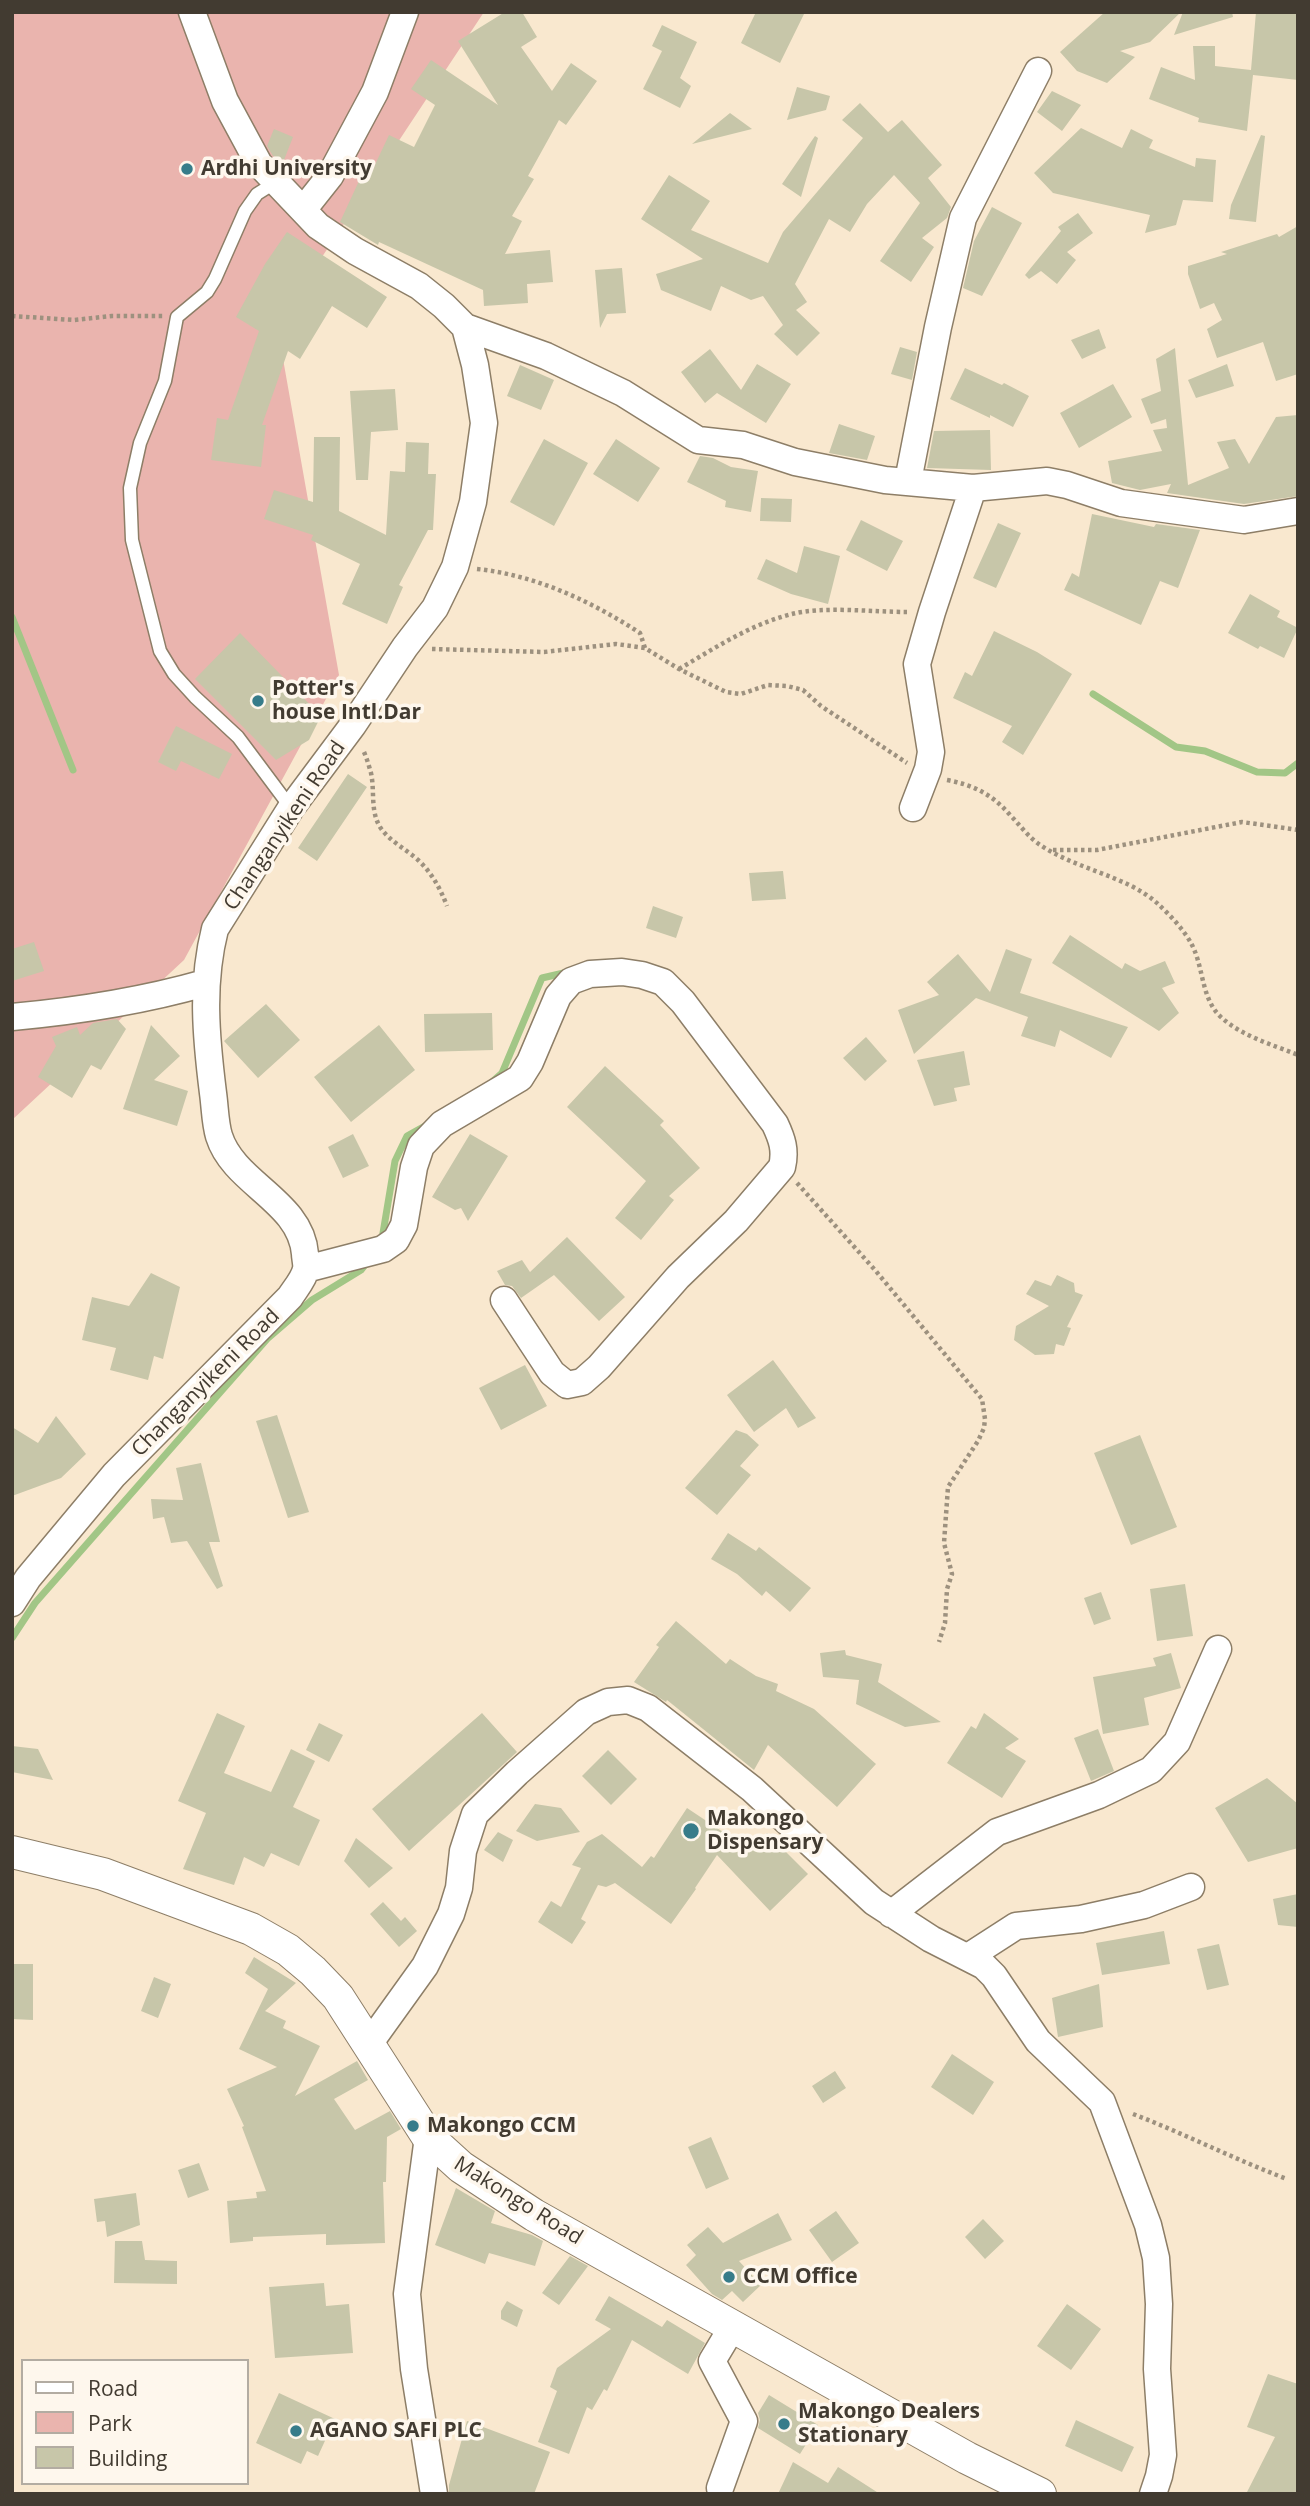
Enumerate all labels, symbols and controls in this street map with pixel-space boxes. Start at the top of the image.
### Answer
place label: Ardhi University [201,156,372,182]
marker: Ardhi University [179,161,195,177]
place label: Potter's house Intl.Dar [272,676,421,726]
marker: Potter's house Intl.Dar [250,693,266,709]
street label: Changanyikeni Road [219,736,351,916]
street label: Changanyikeni Road [127,1304,285,1462]
place label: Makongo Dispensary [707,1806,823,1856]
marker: Makongo Dispensary [681,1821,701,1841]
place label: Makongo CCM [427,2113,576,2139]
marker: Makongo CCM [405,2118,421,2134]
street label: Makongo Road [449,2151,587,2251]
place label: CCM Office [743,2264,858,2290]
marker: CCM Office [721,2269,737,2285]
legend [21,2359,248,2485]
text: Road [88,2374,138,2402]
place label: Makongo Dealers Stationary [798,2399,980,2449]
text: Park [88,2409,132,2437]
marker: Makongo Dealers Stationary [776,2416,792,2432]
place label: AGANO SAFI PLC [310,2418,482,2444]
marker: AGANO SAFI PLC [288,2423,304,2439]
text: Building [88,2444,167,2472]

